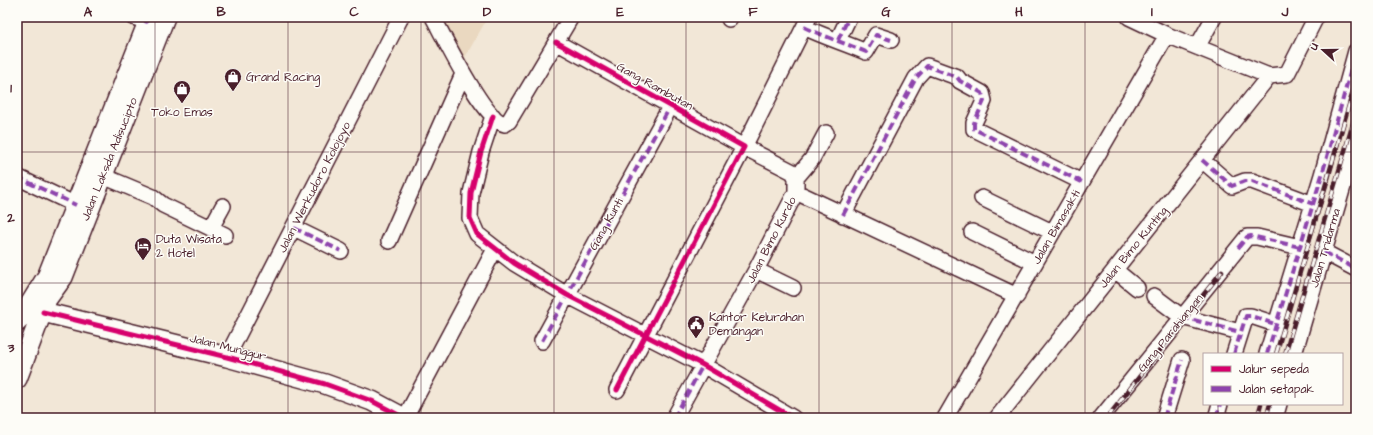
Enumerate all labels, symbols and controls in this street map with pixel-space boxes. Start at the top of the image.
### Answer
text: A [84,3,93,21]
text: B [216,3,226,21]
text: C [349,3,359,21]
text: D [483,3,492,21]
text: E [616,3,624,21]
text: F [748,3,758,21]
text: G [881,3,891,21]
text: H [1015,3,1023,21]
text: I [1151,3,1153,21]
text: J [1281,3,1289,21]
north arrow [1303,30,1343,70]
text: U [1306,41,1322,53]
street label: Gang Rambutan [613,58,696,115]
shop icon: Grand Racing [223,67,243,92]
place label: Grand Racing [246,69,320,87]
text: 1 [10,79,12,97]
shop icon: Toko Emas [172,79,192,104]
street label: Jalan Laksda Adisucipto [77,95,142,223]
place label: Toko Emas [151,104,213,121]
street label: Jalan Werkudoro Kolojoyo [274,119,356,256]
street label: Jalan Bimasakti [1028,187,1085,268]
street label: Jalan Bimo Kurdo [742,194,801,287]
street label: Gang Kunti [585,195,629,254]
street label: Jalan Bimo Kunting [1095,203,1172,292]
street label: Jalan Tridarma [1306,207,1345,290]
text: 2 [6,209,15,227]
place label: Duta Wisata 2 Hotel [156,231,222,262]
hotel icon: Duta Wisata 2 Hotel [133,236,153,261]
street label: Gang Parahiangan [1134,291,1208,377]
place label: Kantor Kelurahan Demangan [709,309,804,341]
public building icon: Kantor Kelurahan Demangan [686,314,706,339]
street label: Jalan Munggur [188,330,268,366]
text: 3 [7,339,15,357]
legend [1203,353,1343,405]
text: Jalur sepeda [1239,361,1309,378]
text: Jalan setapak [1239,381,1315,398]

